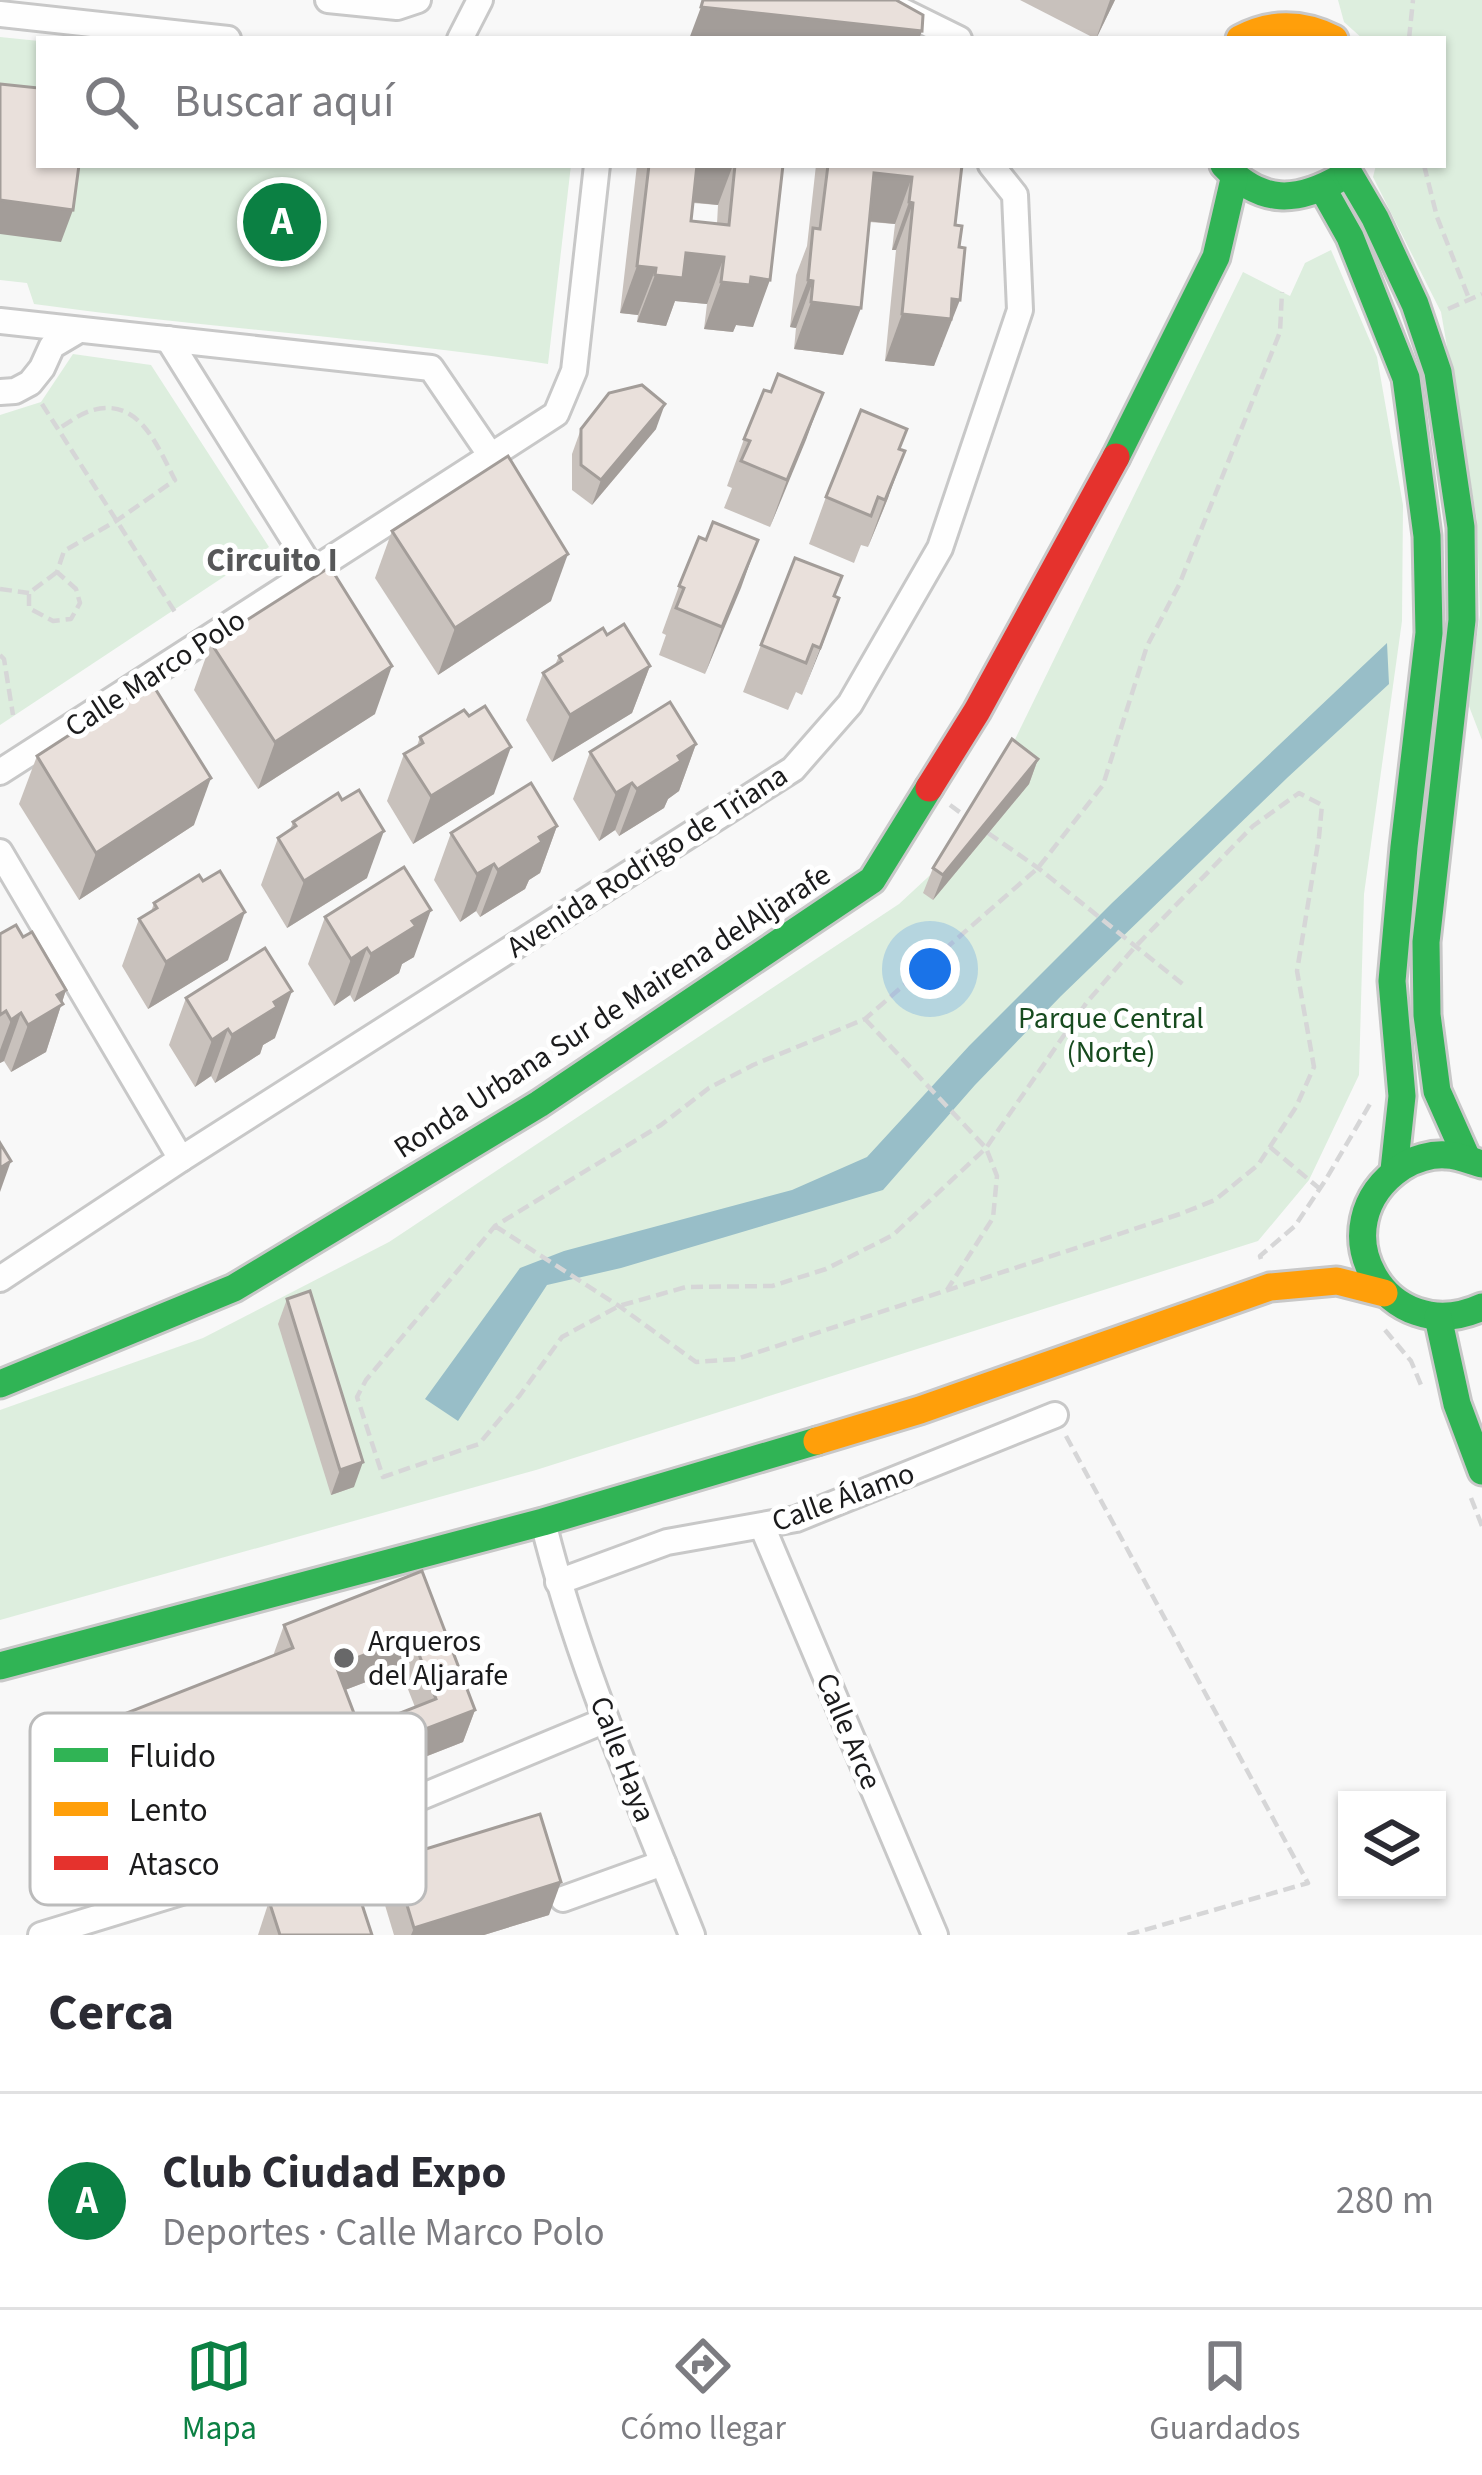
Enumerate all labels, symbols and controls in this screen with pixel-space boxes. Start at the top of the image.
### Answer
search box [36,36,1446,168]
icon: search [78,69,144,135]
text: Buscar aquí [174,70,394,134]
pin: A [243,177,321,267]
district label: Circuito I [206,537,338,584]
street label: Calle Marco Polo [57,599,254,748]
street label: Avenida Rodrigo de Triana [498,754,796,969]
street label: Ronda Urbana Sur de Mairena delAljarafe [385,854,839,1169]
your location [900,939,960,999]
park label: Parque Central (Norte) [1018,997,1204,1074]
street label: Calle Álamo [766,1452,920,1543]
place label: Arqueros del Aljarafe [368,1620,508,1697]
marker: Arqueros del Aljarafe [331,1645,357,1671]
street label: Calle Arce [805,1666,892,1796]
street label: Calle Haya [579,1690,666,1828]
legend [30,1713,426,1905]
text: Fluido [129,1733,216,1780]
text: Lento [129,1787,208,1834]
map controls [1338,1791,1446,1899]
button: layers [1338,1791,1446,1899]
text: Atasco [129,1841,220,1888]
text: Cerca [48,1977,174,2049]
text: Club Ciudad Expo [162,2141,506,2205]
text: A [76,2173,98,2229]
text: 280 m [1336,2173,1434,2229]
text: Deportes · Calle Marco Polo [162,2205,605,2261]
tab: Mapa [182,2333,257,2452]
tab: Cómo llegar [620,2333,786,2452]
tab: Guardados [1149,2333,1300,2452]

